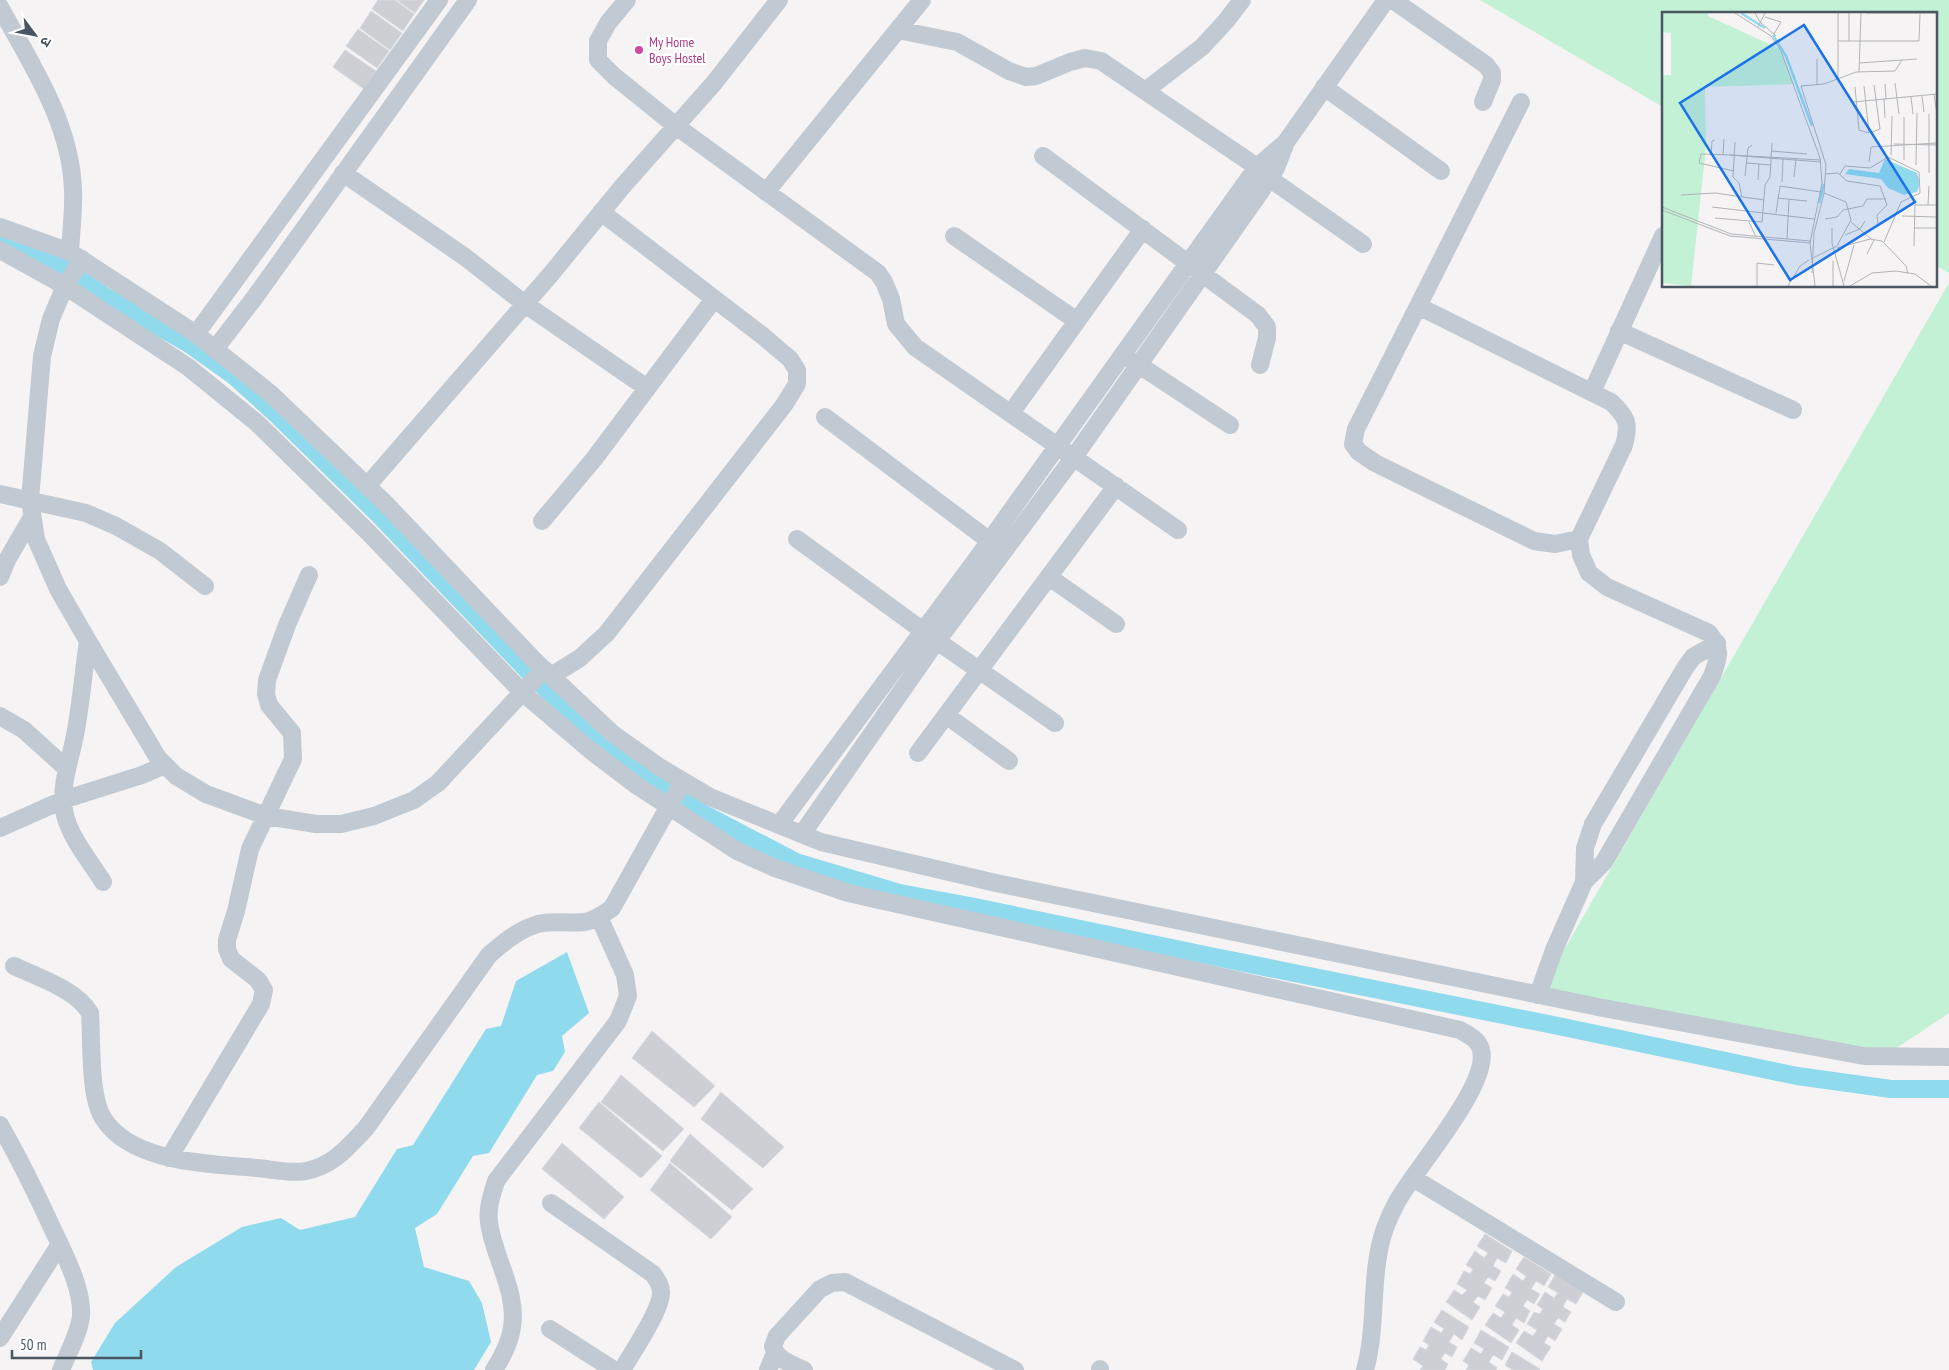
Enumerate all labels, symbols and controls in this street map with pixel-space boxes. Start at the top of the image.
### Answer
north arrow [10,10,60,60]
inset map [1662,12,1936,288]
place label: My Home Boys Hostel [649,33,706,67]
text: उ [36,34,56,51]
marker: My Home Boys Hostel [633,44,645,56]
scale bar [12,1328,141,1360]
text: 50 m [20,1335,46,1354]

